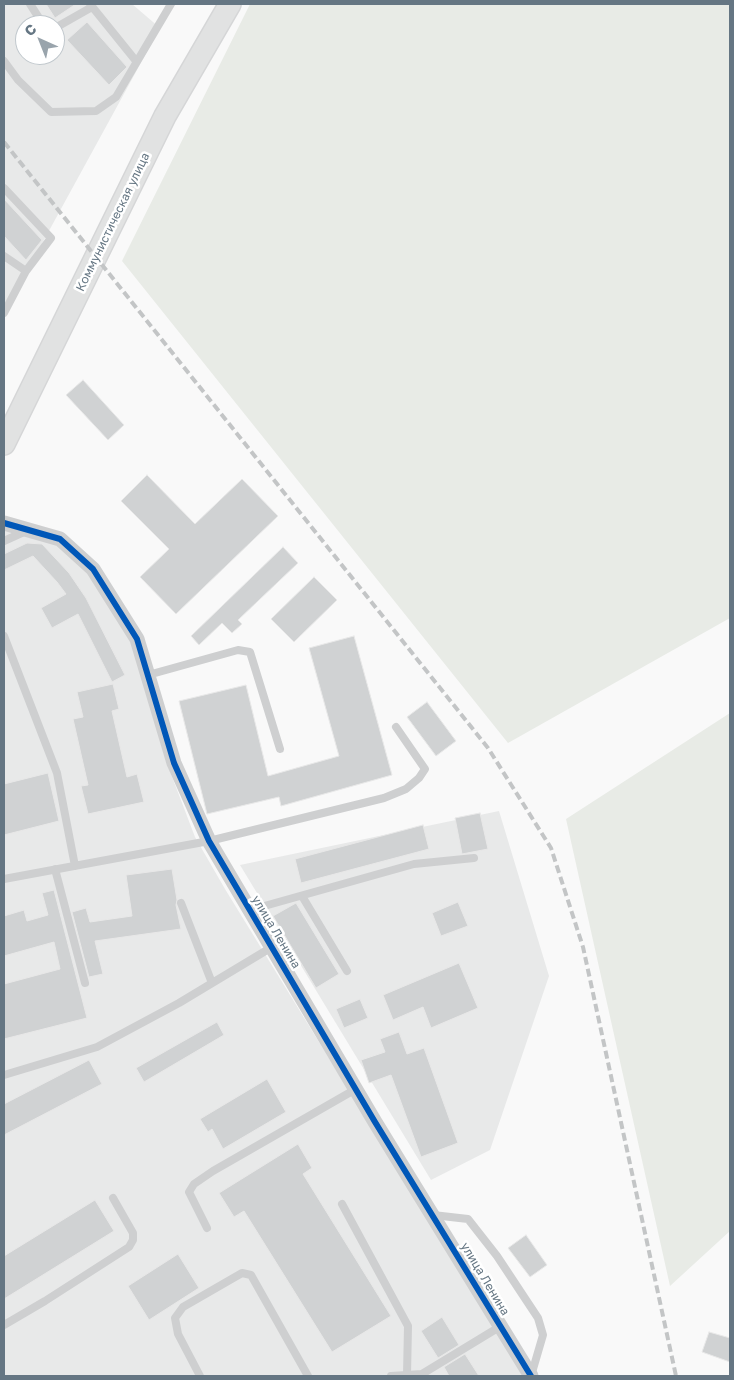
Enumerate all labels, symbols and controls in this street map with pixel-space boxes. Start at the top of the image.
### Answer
north arrow [15,15,65,65]
text: С [20,20,39,39]
street label: Коммунистическая улица [73,150,153,294]
street label: улица Ленина [249,893,303,971]
street label: улица Ленина [458,1240,512,1318]

